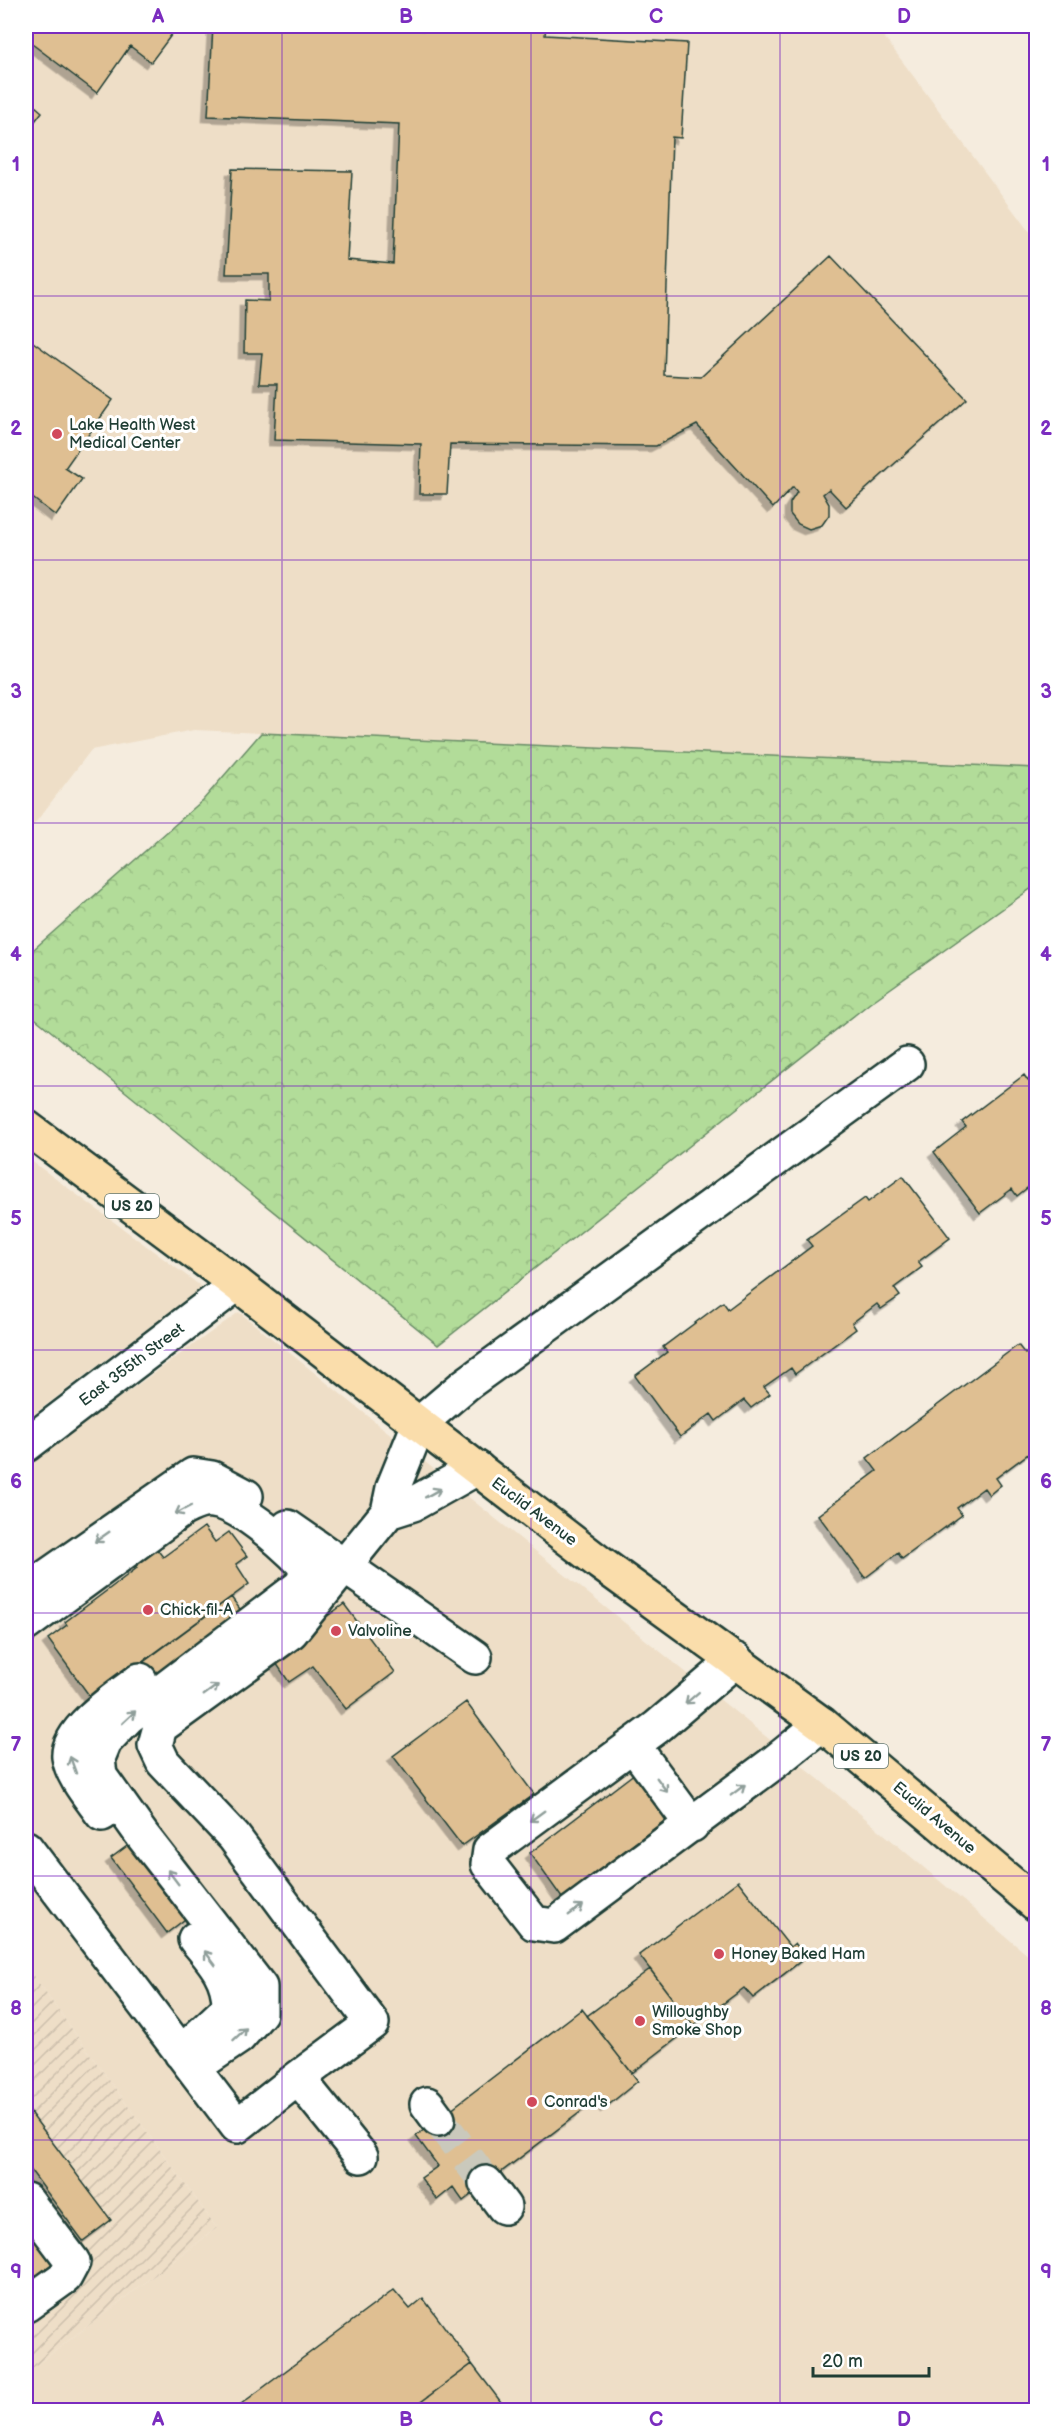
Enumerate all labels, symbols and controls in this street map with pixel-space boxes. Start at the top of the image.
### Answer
text: A [151,5,165,29]
text: B [399,5,413,29]
text: C [649,5,663,29]
text: D [897,5,911,29]
text: 1 [12,153,20,177]
text: 1 [1042,153,1050,177]
place label: Lake Health West Medical Center [69,416,195,453]
text: 2 [10,417,22,441]
text: 2 [1040,417,1052,441]
marker: Lake Health West Medical Center [50,427,64,441]
text: 3 [10,680,22,704]
text: 3 [1040,680,1052,704]
text: 4 [10,943,22,967]
text: 4 [1040,943,1052,967]
road number: US 20 [105,1194,159,1218]
text: 5 [10,1207,22,1231]
text: 5 [1040,1207,1052,1231]
street label: East 355th Street [76,1319,188,1411]
text: 6 [10,1470,22,1494]
text: 6 [1040,1470,1052,1494]
street label: Euclid Avenue [488,1474,581,1551]
one-way arrow [424,1487,441,1499]
one-way arrow [175,1504,192,1516]
one-way arrow [95,1531,111,1543]
place label: Chick-fil-A [160,1601,233,1620]
marker: Chick-fil-A [141,1603,155,1617]
place label: Valvoline [348,1622,412,1641]
marker: Valvoline [329,1624,343,1638]
one-way arrow [203,1684,219,1696]
one-way arrow [685,1691,700,1705]
one-way arrow [121,1710,136,1724]
text: 7 [10,1733,22,1757]
text: 7 [1040,1733,1052,1757]
road number: US 20 [834,1744,888,1768]
one-way arrow [66,1757,77,1775]
one-way arrow [656,1776,668,1792]
street label: Euclid Avenue [889,1778,980,1858]
one-way arrow [730,1783,746,1796]
one-way arrow [529,1809,545,1822]
one-way arrow [167,1869,180,1885]
one-way arrow [567,1904,583,1916]
place label: Honey Baked Ham [731,1945,865,1964]
marker: Honey Baked Ham [712,1947,726,1961]
one-way arrow [204,1950,216,1966]
text: 8 [10,1997,22,2021]
text: 8 [1040,1997,1052,2021]
place label: Willoughby Smoke Shop [652,2003,742,2040]
marker: Willoughby Smoke Shop [633,2014,647,2028]
one-way arrow [233,2027,248,2041]
place label: Conrad's [544,2093,608,2112]
marker: Conrad's [525,2095,539,2109]
text: 9 [10,2260,22,2284]
text: 9 [1040,2260,1052,2284]
scale bar [813,2340,928,2378]
text: 20 m [822,2351,863,2372]
text: A [151,2408,165,2432]
text: B [399,2408,413,2432]
text: C [649,2408,663,2432]
text: D [897,2408,911,2432]

